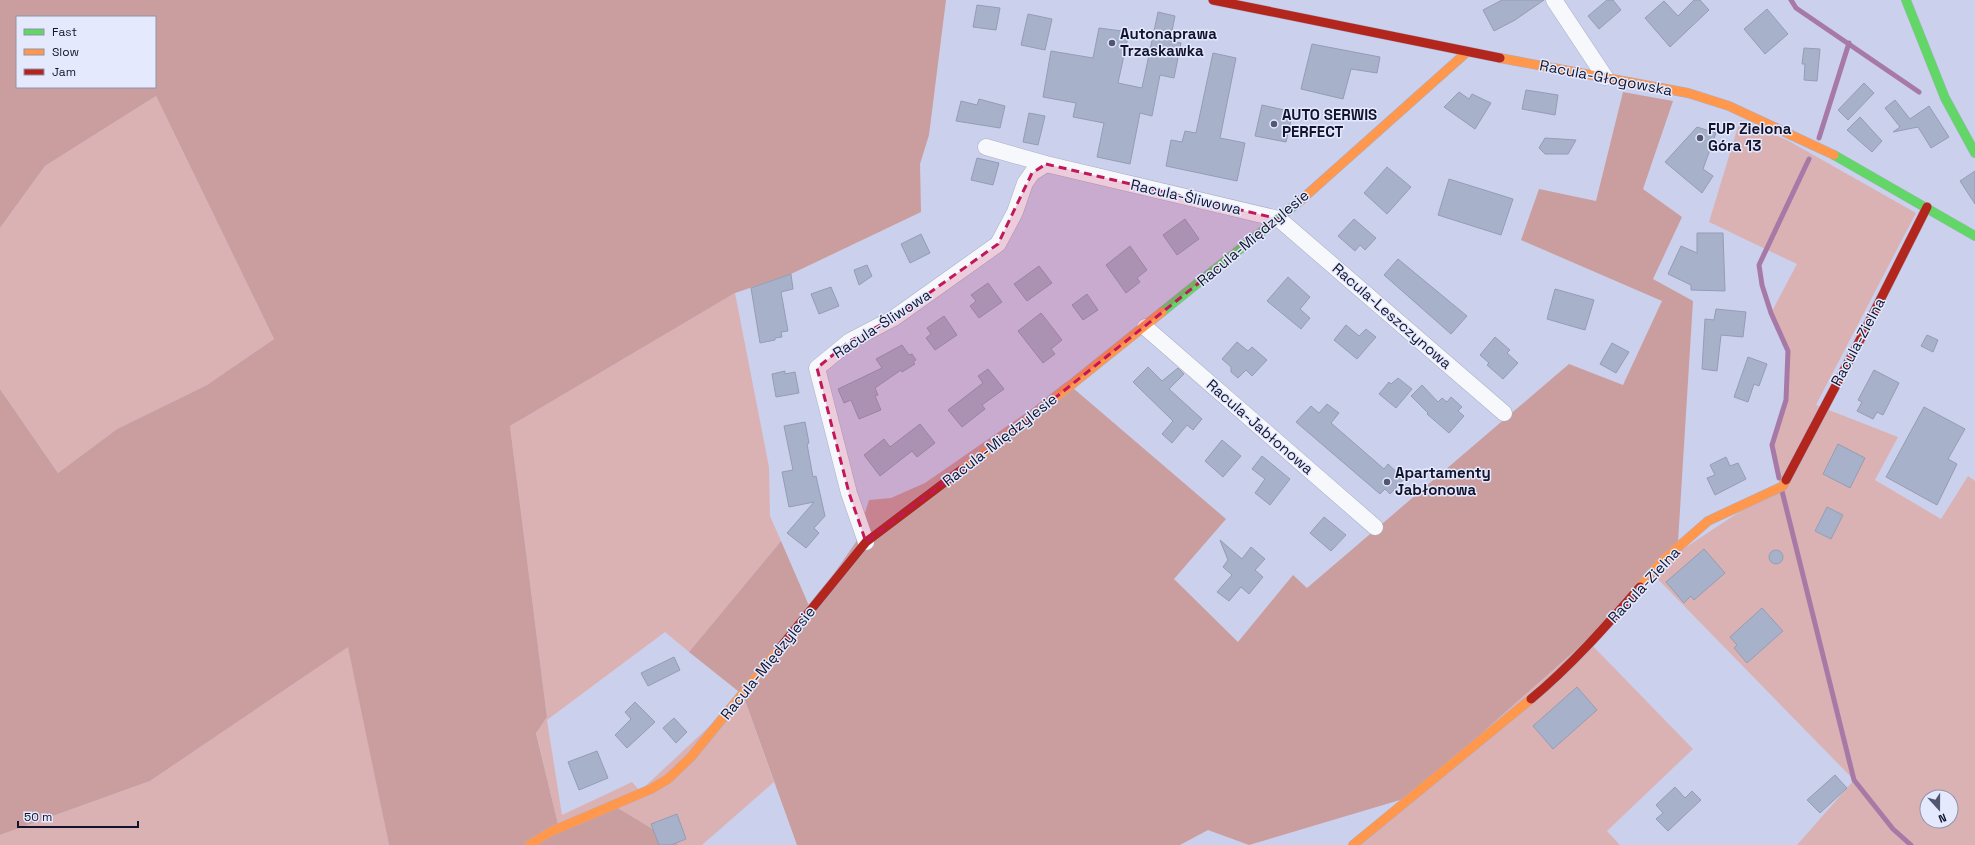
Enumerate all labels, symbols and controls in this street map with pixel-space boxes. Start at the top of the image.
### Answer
legend [16,16,156,88]
text: Fast [52,24,77,40]
place label: Autonaprawa Trzaskawka [1120,24,1217,60]
marker: Autonaprawa Trzaskawka [1107,38,1117,48]
text: Slow [52,44,79,60]
street label: Racula-Głogowska [1538,55,1674,100]
text: Jam [52,64,76,80]
place label: AUTO SERWIS PERFECT [1282,105,1377,141]
marker: AUTO SERWIS PERFECT [1269,119,1279,129]
place label: FUP Zielona Góra 13 [1708,119,1792,155]
marker: FUP Zielona Góra 13 [1695,133,1705,143]
street label: Racula-Śliwowa [1129,175,1244,219]
street label: Racula-Międzylesie [1193,185,1313,290]
street label: Racula-Leszczynowa [1329,259,1456,373]
street label: Racula-Śliwowa [829,285,935,362]
street label: Racula-Zielna [1826,294,1889,389]
street label: Racula-Jabłonowa [1203,375,1318,478]
street label: Racula-Międzylesie [939,389,1061,490]
place label: Apartamenty Jabłonowa [1395,463,1491,499]
marker: Apartamenty Jabłonowa [1382,477,1392,487]
street label: Racula-Zielna [1604,542,1684,627]
street label: Racula-Międzylesie [716,602,819,723]
north arrow [1919,789,1959,829]
scale bar [18,803,138,829]
text: 50 m [24,809,52,825]
text: N [1937,810,1949,826]

